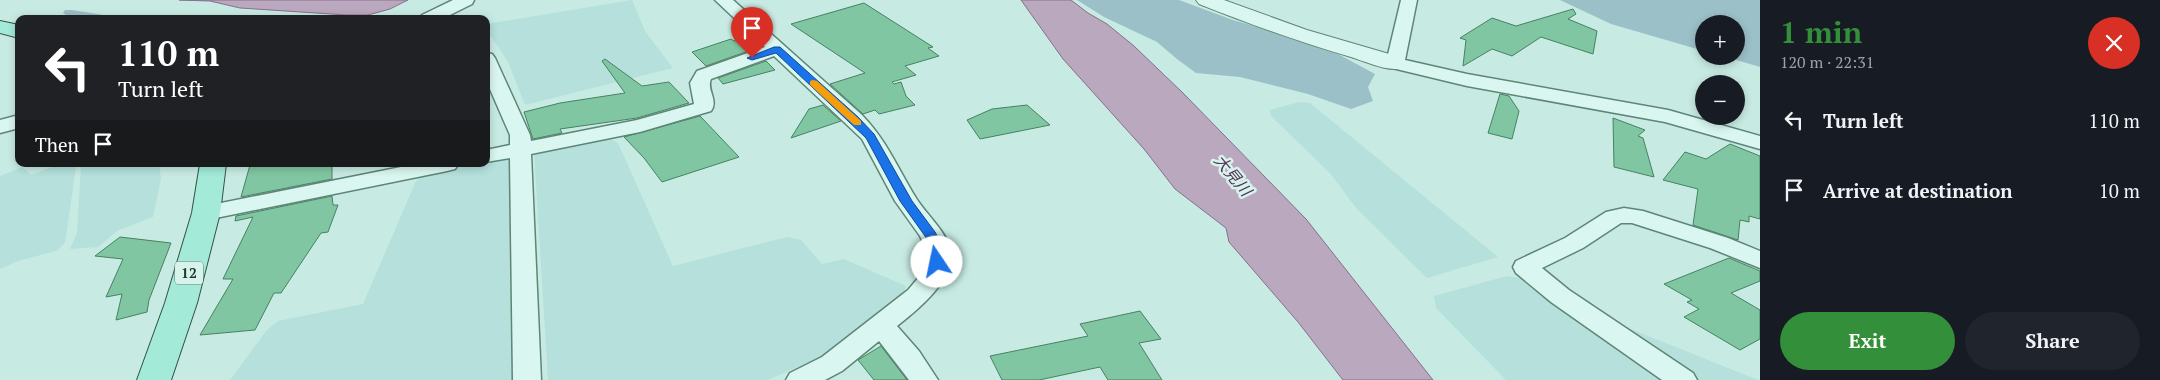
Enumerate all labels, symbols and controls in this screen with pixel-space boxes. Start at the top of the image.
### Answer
pin [731,7,773,58]
text: 1 min [1780,12,1862,52]
icon: arrive [738,14,766,42]
map controls [1695,15,1745,125]
button: + [1695,15,1745,65]
button: close [2088,17,2140,69]
text: 110 m [118,30,219,76]
icon: left [35,35,100,100]
text: 120 m · 22:31 [1780,51,1874,73]
text: Turn left [118,74,204,103]
button: − [1695,75,1745,125]
icon: left [1780,106,1808,134]
text: Turn left [1823,108,1904,133]
text: 110 m [2089,108,2140,133]
icon: arrive [89,130,117,158]
text: Then [35,132,79,157]
water label: 大見川 [1209,150,1258,202]
icon: arrive [1780,176,1808,204]
text: Arrive at destination [1823,178,2012,203]
text: 10 m [2099,178,2140,203]
position arrow [910,235,962,287]
road number: 12 [175,262,203,284]
button: Exit [1780,312,1955,370]
button: Share [1965,312,2140,370]

